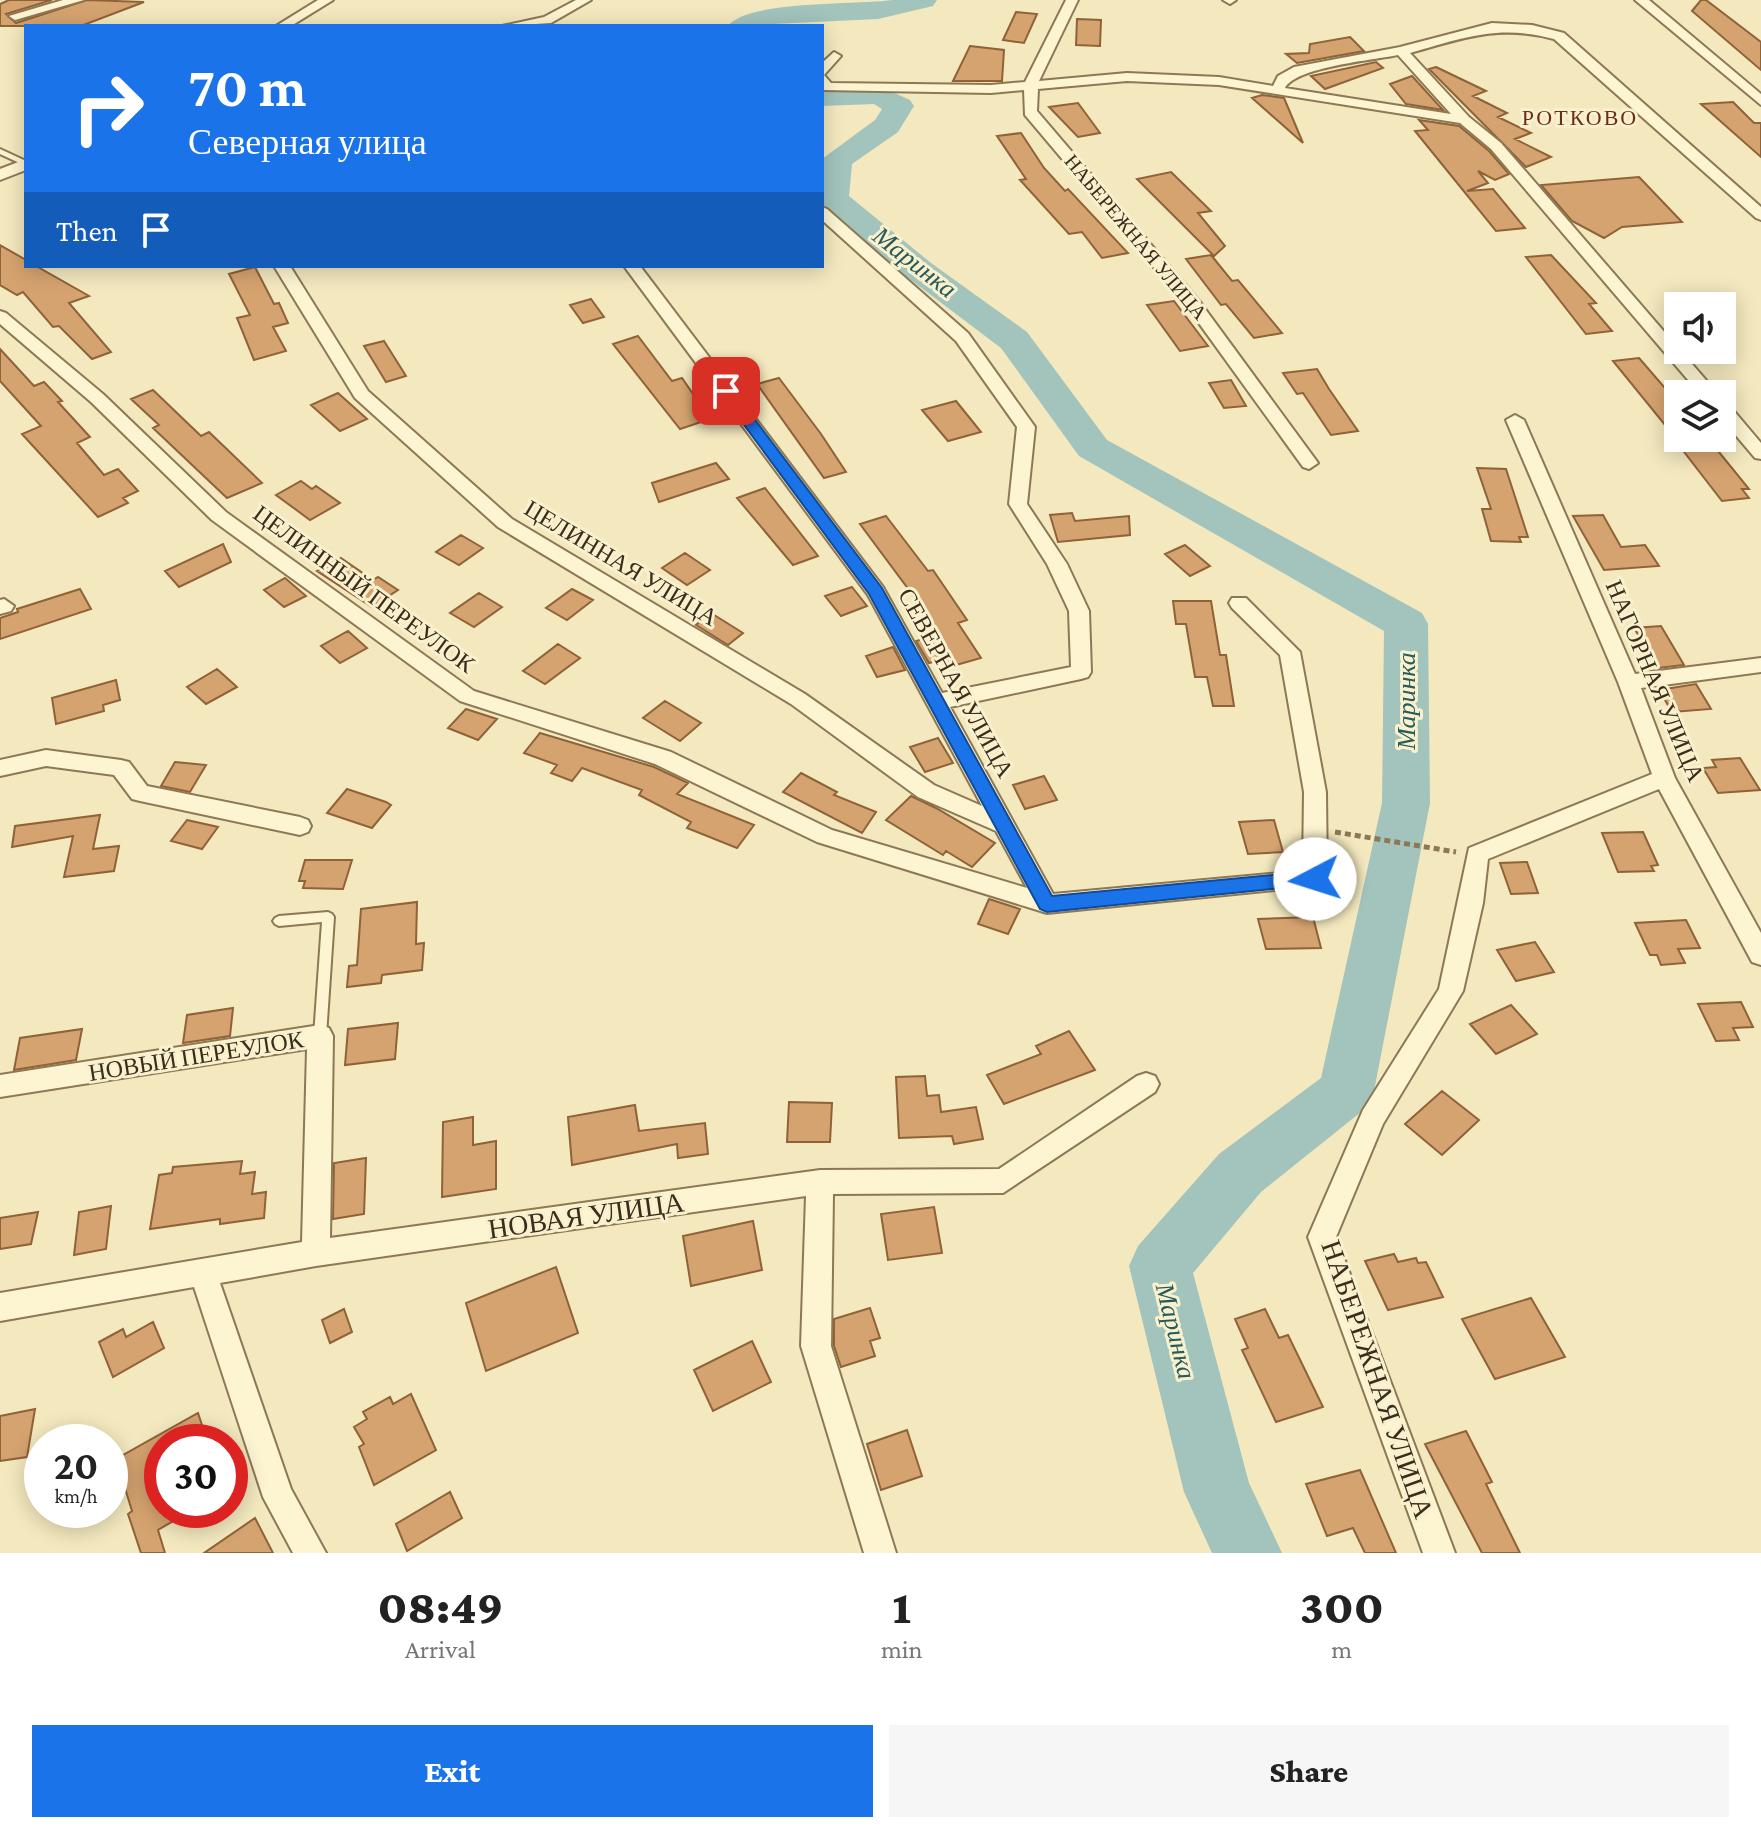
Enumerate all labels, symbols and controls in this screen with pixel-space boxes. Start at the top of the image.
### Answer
icon: right [56,56,160,160]
text: 70 m [188,56,307,118]
district label: РОТКОВО [1522,105,1638,130]
text: Северная улица [188,122,427,162]
street label: НАБЕРЕЖНАЯ УЛИЦА [1060,150,1212,325]
icon: arrive [134,208,178,252]
text: Then [56,214,118,247]
water label: Маринка [866,220,962,304]
map controls [1664,292,1736,452]
button: sound [1664,292,1736,364]
pin [692,357,760,425]
icon: arrive [704,369,748,413]
button: layers [1664,380,1736,452]
street label: ЦЕЛИННАЯ УЛИЦА [520,494,723,631]
street label: ЦЕЛИННЫЙ ПЕРЕУЛОК [249,499,481,678]
street label: НАГОРНАЯ УЛИЦА [1601,576,1710,786]
street label: СЕВЕРНАЯ УЛИЦА [893,583,1020,783]
water label: Маринка [1392,652,1421,751]
position arrow [1273,837,1357,921]
street label: НОВЫЙ ПЕРЕУЛОК [86,1025,306,1086]
street label: НОВАЯ УЛИЦА [486,1186,687,1245]
street label: НАБЕРЕЖНАЯ УЛИЦА [1315,1236,1440,1523]
water label: Маринка [1149,1279,1201,1382]
speed limit sign: 30 [144,1424,248,1528]
text: 20 [54,1443,98,1488]
text: km/h [54,1485,98,1507]
text: 08:49 [377,1580,504,1633]
text: 1 [892,1580,911,1633]
text: 300 [1300,1580,1384,1633]
text: Arrival [405,1635,476,1664]
text: min [881,1635,923,1664]
text: m [1331,1635,1352,1664]
button: Exit [32,1725,873,1817]
button: Share [889,1725,1729,1817]

